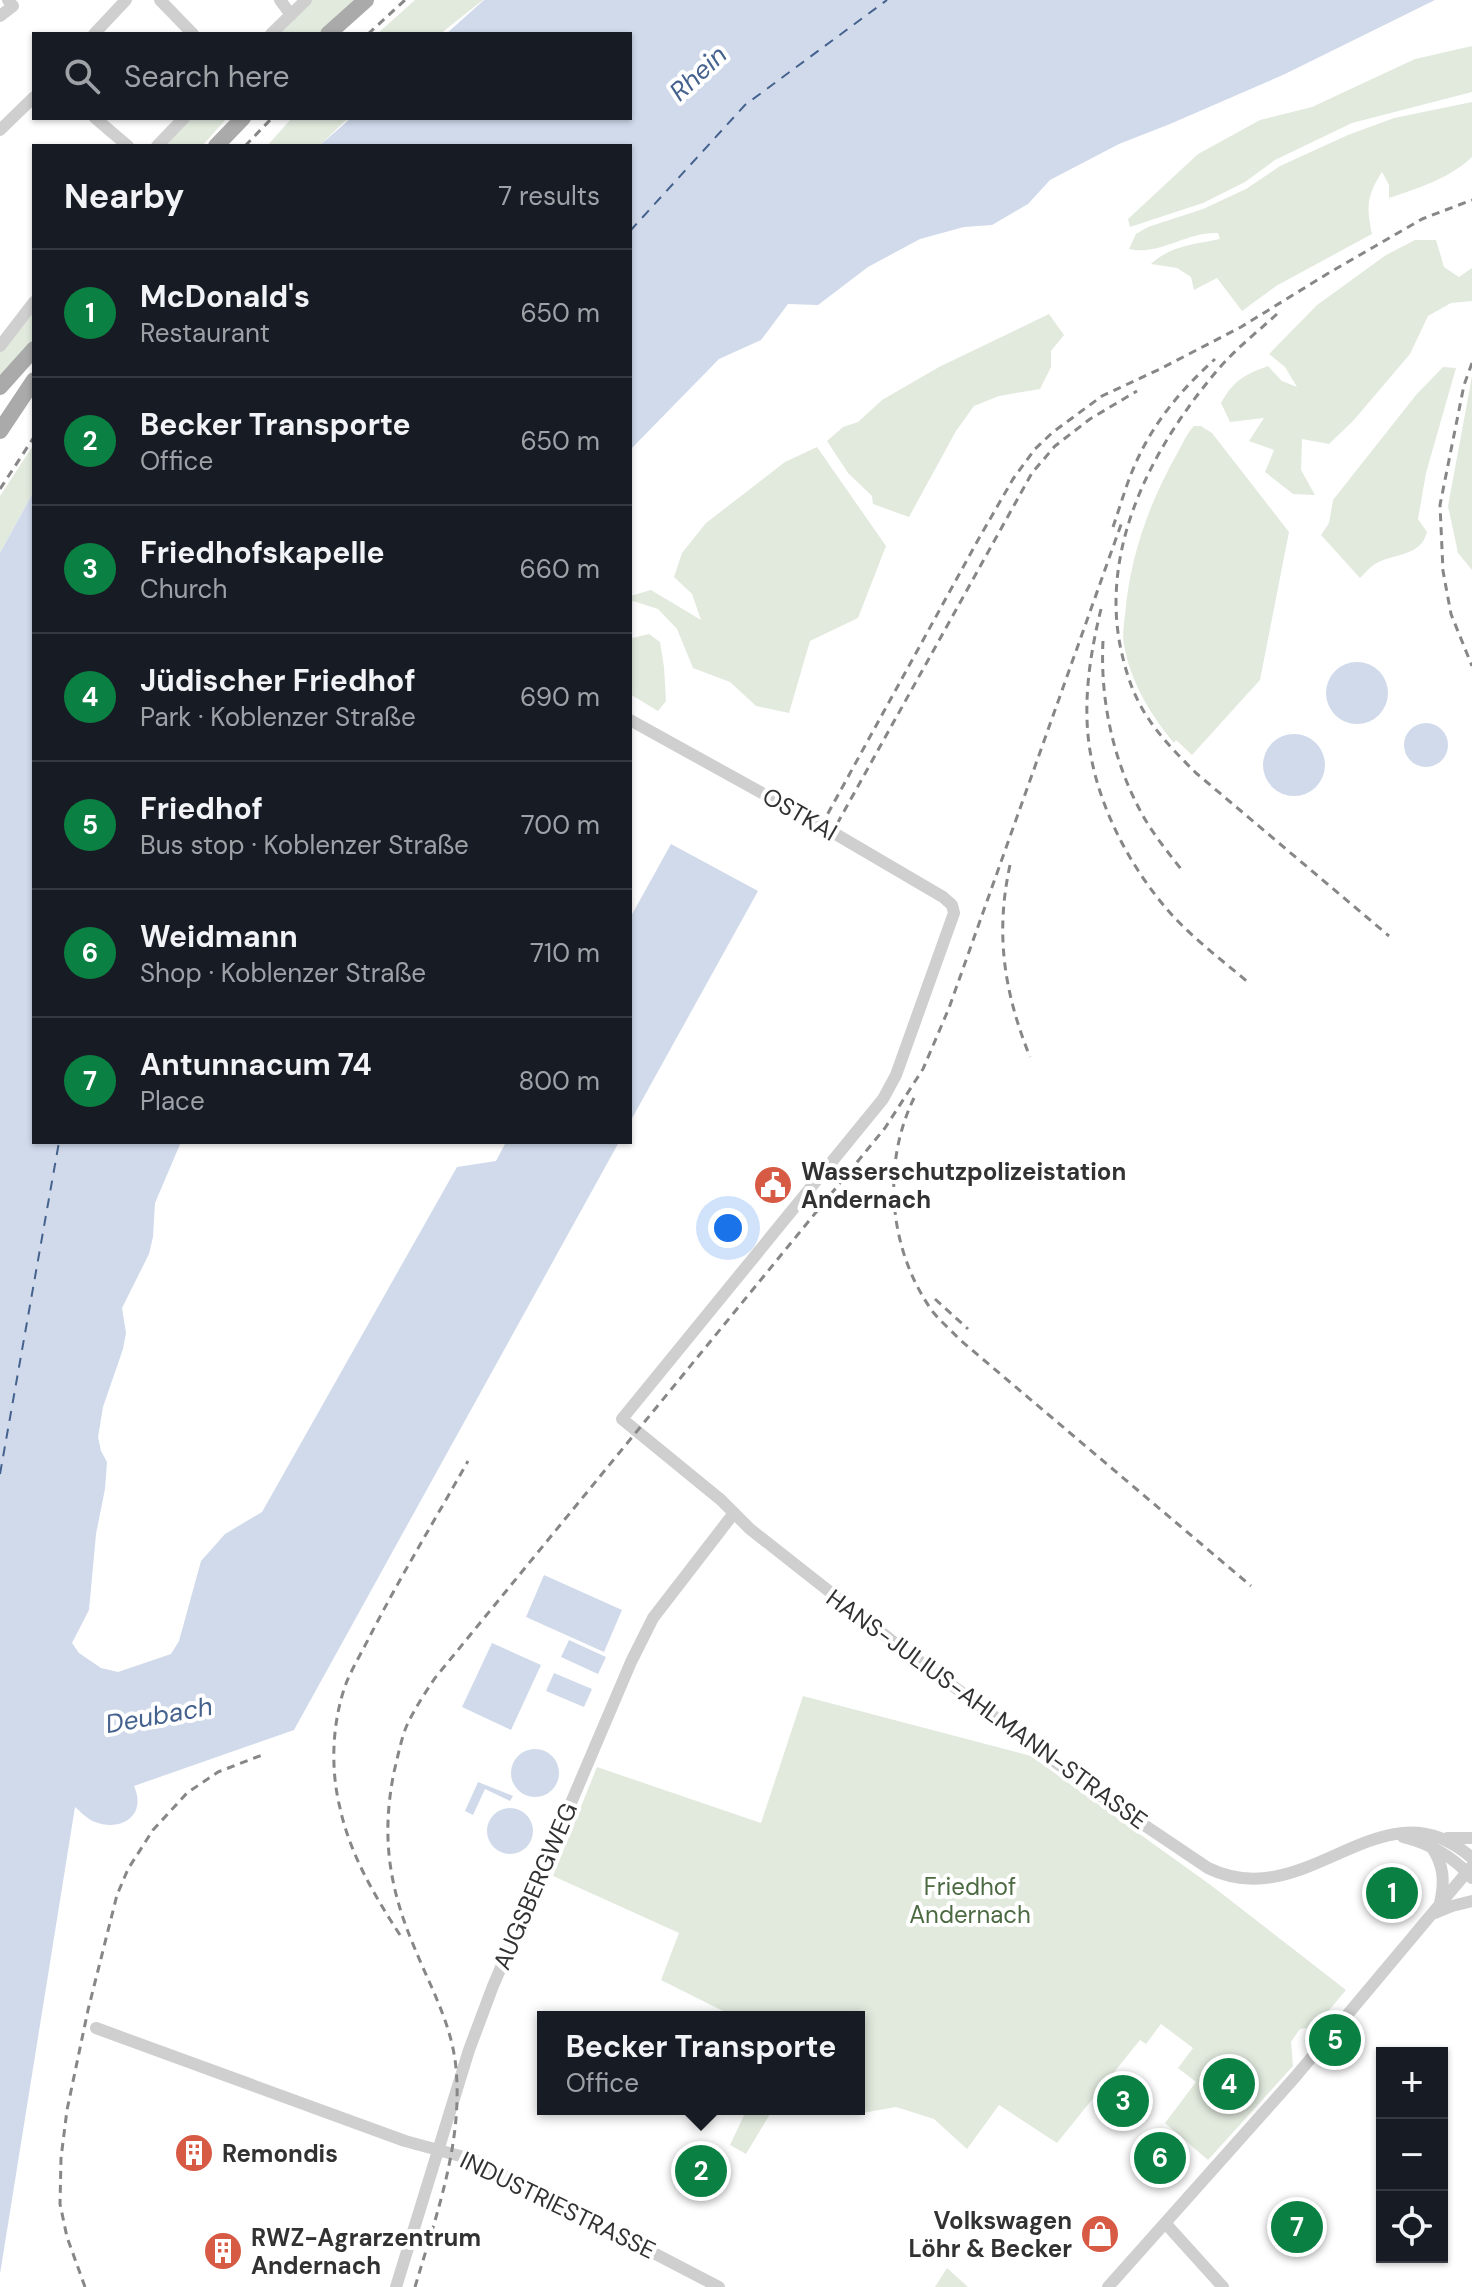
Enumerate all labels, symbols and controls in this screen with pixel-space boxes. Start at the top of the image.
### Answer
search box [32,32,632,120]
water label: Rhein [662,38,734,108]
icon: search [60,54,104,98]
text: Search here [124,57,290,96]
text: Nearby [64,174,184,219]
text: 7 results [498,179,600,213]
text: McDonald's [140,277,310,316]
text: 1 [85,296,95,330]
text: 650 m [520,296,600,330]
text: Restaurant [140,316,270,350]
text: Becker Transporte [140,405,411,444]
text: 2 [82,424,98,458]
text: 650 m [520,424,600,458]
text: Office [140,444,213,478]
text: Friedhofskapelle [140,533,384,572]
text: 3 [82,552,98,586]
text: 660 m [519,552,600,586]
text: Church [140,572,227,606]
text: Jüdischer Friedhof [140,661,416,700]
text: 4 [82,680,98,714]
text: 690 m [520,680,600,714]
text: Park · Koblenzer Straße [140,700,416,734]
street label: OSTKAI [757,780,843,848]
text: Friedhof [140,789,263,828]
text: 5 [82,808,98,842]
text: 700 m [521,808,600,842]
text: Bus stop · Koblenzer Straße [140,828,469,862]
text: Weidmann [140,917,298,956]
text: 6 [82,936,98,970]
text: 710 m [530,936,600,970]
text: Shop · Koblenzer Straße [140,956,426,990]
text: Antunnacum 74 [140,1045,372,1084]
text: 7 [83,1064,97,1098]
text: 800 m [519,1064,600,1098]
text: Place [140,1084,205,1118]
place label: Wasserschutzpolizeistation Andernach [801,1156,1126,1215]
public building icon: Wasserschutzpolizeistation Andernach [752,1164,794,1206]
your location [708,1208,748,1248]
street label: HANS-JULIUS-AHLMANN-STRASSE [820,1582,1154,1836]
water label: Deubach [103,1689,215,1741]
street label: AUGSBERGWEG [486,1798,584,1974]
pin: 1 [1366,1863,1418,1923]
park label: Friedhof Andernach [909,1871,1031,1930]
pin: 5 [1309,2010,1361,2070]
popup [537,2011,865,2115]
text: Becker Transporte [566,2027,836,2066]
map controls [1376,2047,1448,2263]
button: + [1376,2047,1448,2119]
pin: 4 [1203,2054,1255,2114]
text: Office [566,2066,639,2100]
pin: 3 [1097,2071,1149,2131]
button: − [1376,2119,1448,2191]
pin: 6 [1134,2128,1186,2188]
building icon: Remondis [173,2132,215,2174]
place label: Remondis [222,2138,338,2169]
pin: 2 [675,2141,727,2201]
street label: INDUSTRIESTRASSE [455,2144,661,2266]
button: locate [1376,2191,1448,2263]
pin: 7 [1271,2197,1323,2257]
place label: Volkswagen Löhr & Becker [908,2205,1072,2264]
shop icon: Volkswagen Löhr & Becker [1079,2213,1121,2255]
place label: RWZ-Agrarzentrum Andernach [251,2222,481,2281]
building icon: RWZ-Agrarzentrum Andernach [202,2230,244,2272]

